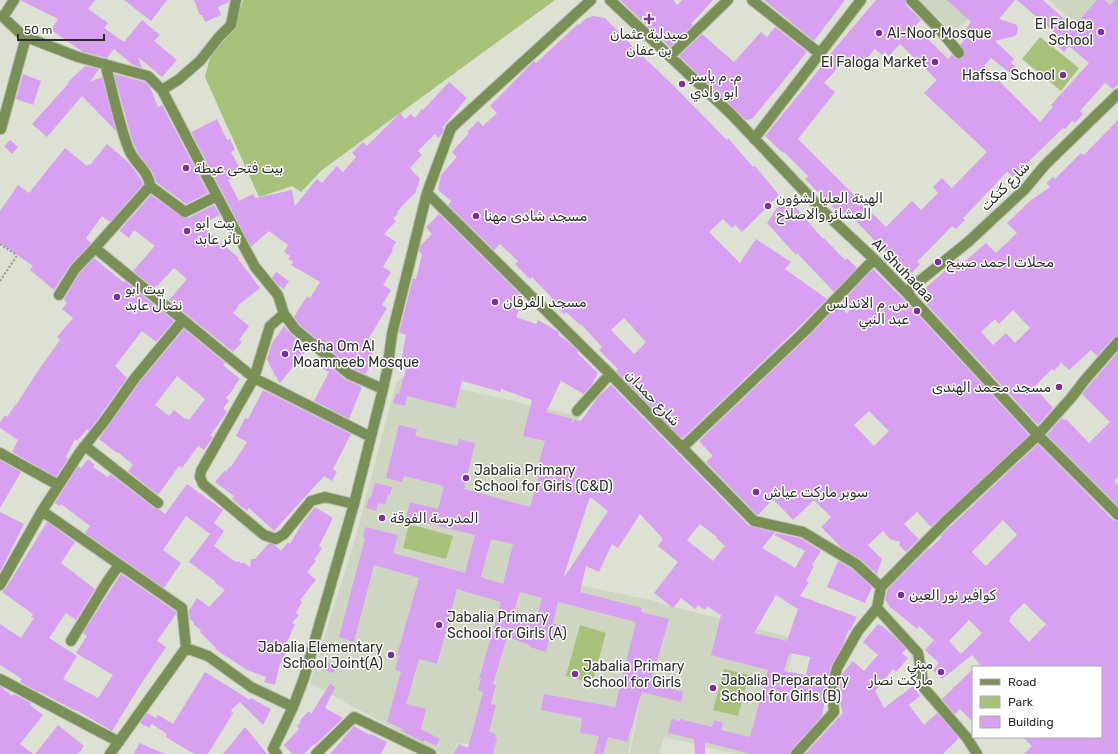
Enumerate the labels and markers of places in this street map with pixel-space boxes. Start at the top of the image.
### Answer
marker: صيدلية عثمان بن عفان [644,14,654,24]
place label: El Faloga School [1035,16,1093,49]
place label: Al-Noor Mosque [887,25,992,42]
place label: صيدلية عثمان بن عفان [610,26,688,59]
marker: El Faloga School [1096,27,1106,37]
marker: Al-Noor Mosque [874,28,884,38]
place label: El Faloga Market [821,54,928,71]
marker: El Faloga Market [930,57,940,67]
place label: Hafssa School [962,67,1055,84]
place label: م. م ياسر ابو وادي [689,68,742,102]
marker: Hafssa School [1058,70,1068,80]
marker: م. م ياسر ابو وادي [677,79,687,89]
place label: بيت فتحى عيطة [194,160,283,177]
marker: بيت فتحى عيطة [181,163,191,173]
place label: الهيئة العليا لشؤون العشائر والاصلاح [776,190,883,225]
marker: الهيئة العليا لشؤون العشائر والاصلاح [763,201,773,211]
place label: مسجد شادى مهنا [484,208,588,225]
marker: مسجد شادى مهنا [471,211,481,221]
place label: بيت ابو تائر عابد [195,215,240,248]
marker: بيت ابو تائر عابد [182,226,192,236]
place label: محلات احمد صبيح [946,254,1054,273]
marker: محلات احمد صبيح [933,257,943,267]
place label: بيت ابو نضال عابد [125,281,183,314]
marker: بيت ابو نضال عابد [112,292,122,302]
place label: مسجد الفرقان [503,294,587,311]
place label: س. م الاندلس عبد النبي [827,295,909,330]
marker: مسجد الفرقان [490,297,500,307]
marker: س. م الاندلس عبد النبي [912,306,922,316]
place label: Aesha Om Al Moamneeb Mosque [293,338,419,371]
marker: Aesha Om Al Moamneeb Mosque [280,349,290,359]
place label: مسجد محمد الهندى [932,379,1051,396]
marker: مسجد محمد الهندى [1054,382,1064,392]
place label: Jabalia Primary School for Girls (C&D) [474,462,613,495]
marker: Jabalia Primary School for Girls (C&D) [461,473,471,483]
place label: سوبر ماركت عياش [764,484,868,501]
marker: سوبر ماركت عياش [751,487,761,497]
place label: المدرسة الفوقة [390,510,478,527]
marker: المدرسة الفوقة [377,513,387,523]
place label: كوافير نور العين [909,587,997,604]
marker: كوافير نور العين [896,590,906,600]
place label: Jabalia Primary School for Girls (A) [447,609,567,642]
marker: Jabalia Primary School for Girls (A) [434,620,444,630]
place label: Jabalia Elementary School Joint(A) [258,639,383,672]
marker: Jabalia Elementary School Joint(A) [386,650,396,660]
place label: ميني ماركت نصار [868,656,933,689]
place label: Jabalia Primary School for Girls [583,658,685,691]
marker: ميني ماركت نصار [936,667,946,677]
marker: Jabalia Primary School for Girls [570,669,580,679]
place label: Jabalia Preparatory School for Girls (B) [721,672,849,705]
marker: Jabalia Preparatory School for Girls (B) [708,683,718,693]

